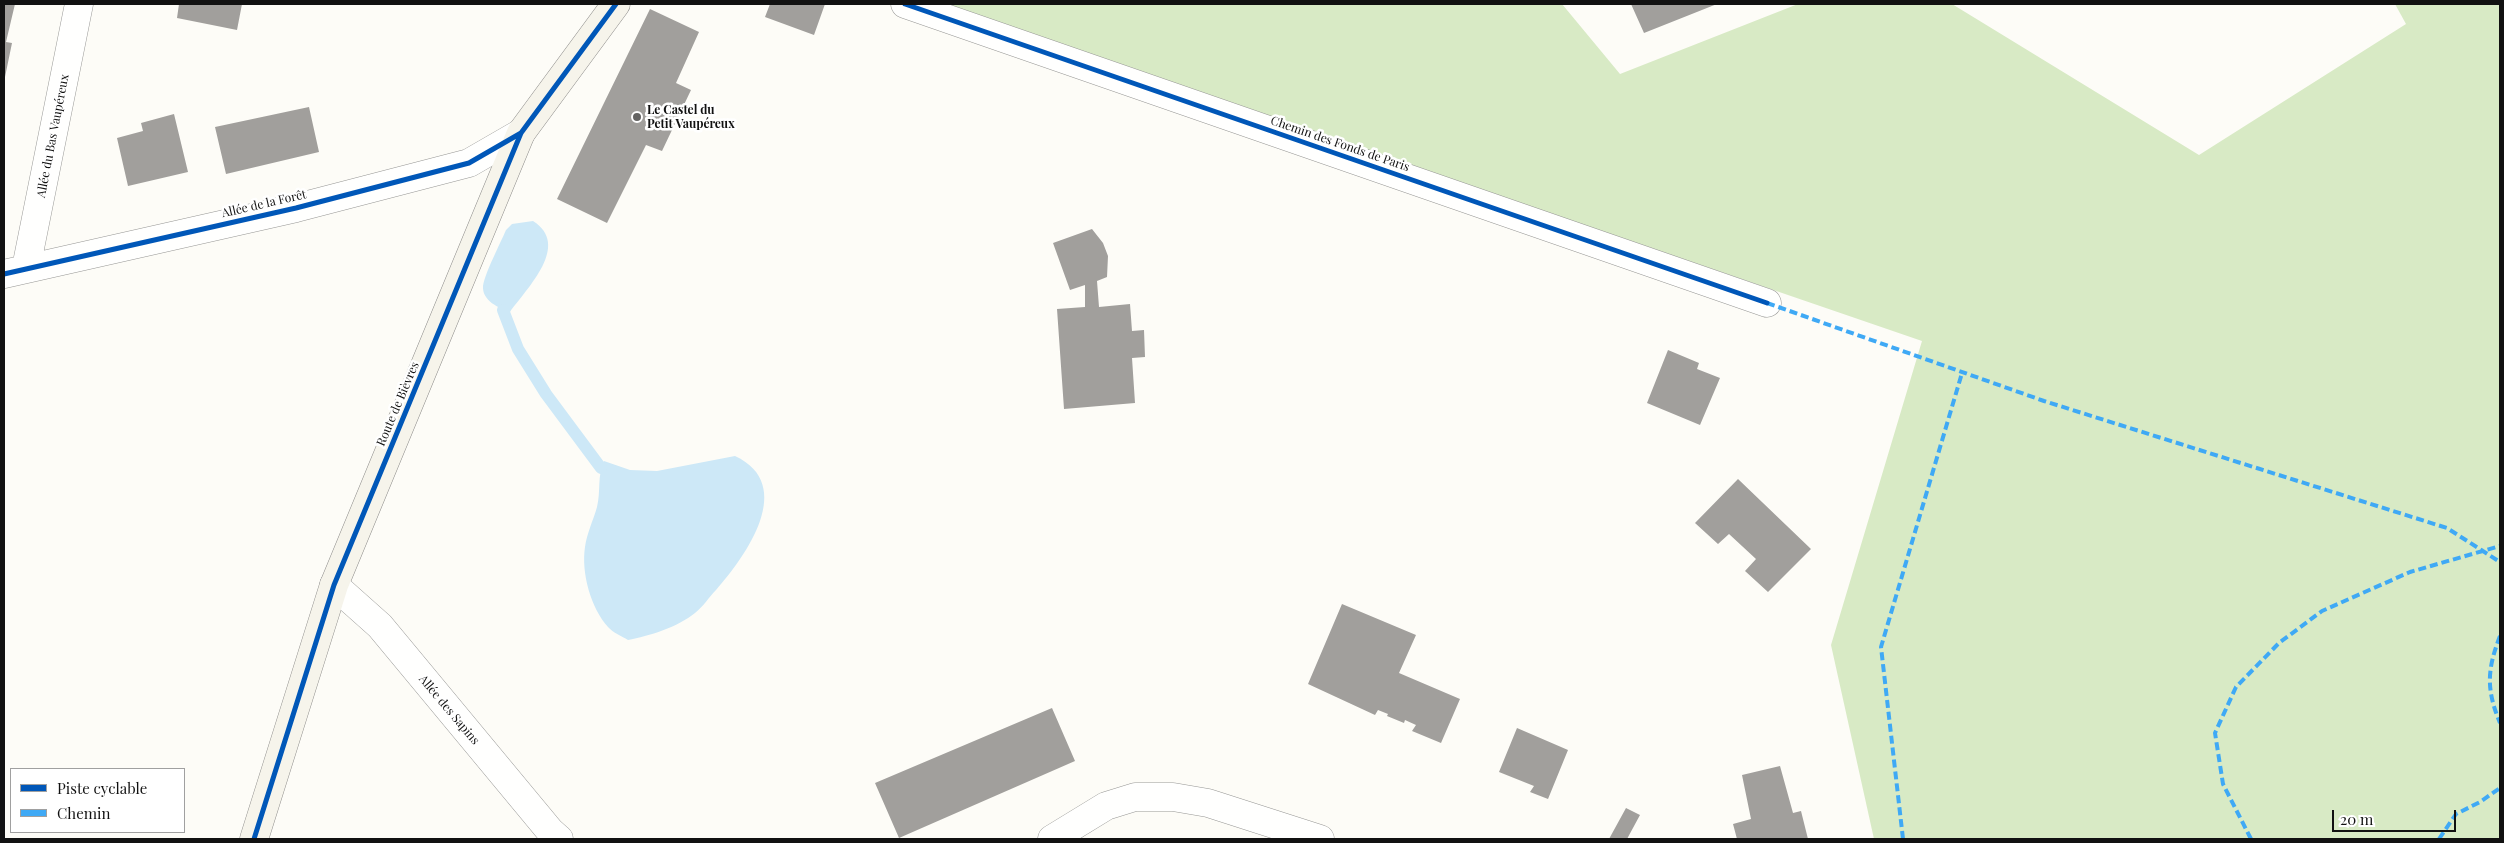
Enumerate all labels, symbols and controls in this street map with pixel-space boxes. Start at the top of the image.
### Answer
street label: Allée du Bas Vaupéreux [34,73,72,199]
place label: Le Castel du Petit Vaupéreux [647,103,735,131]
marker: Le Castel du Petit Vaupéreux [631,111,643,123]
street label: Chemin des Fonds de Paris [1269,113,1411,175]
street label: Allée de la Forêt [220,187,308,221]
street label: Route de Bièvres [374,360,422,448]
street label: Allée des Sapins [416,672,482,748]
legend [10,768,185,833]
text: Piste cyclable [57,778,147,798]
scale bar [2334,800,2458,832]
text: Chemin [57,803,110,823]
text: 20 m [2340,809,2373,829]

